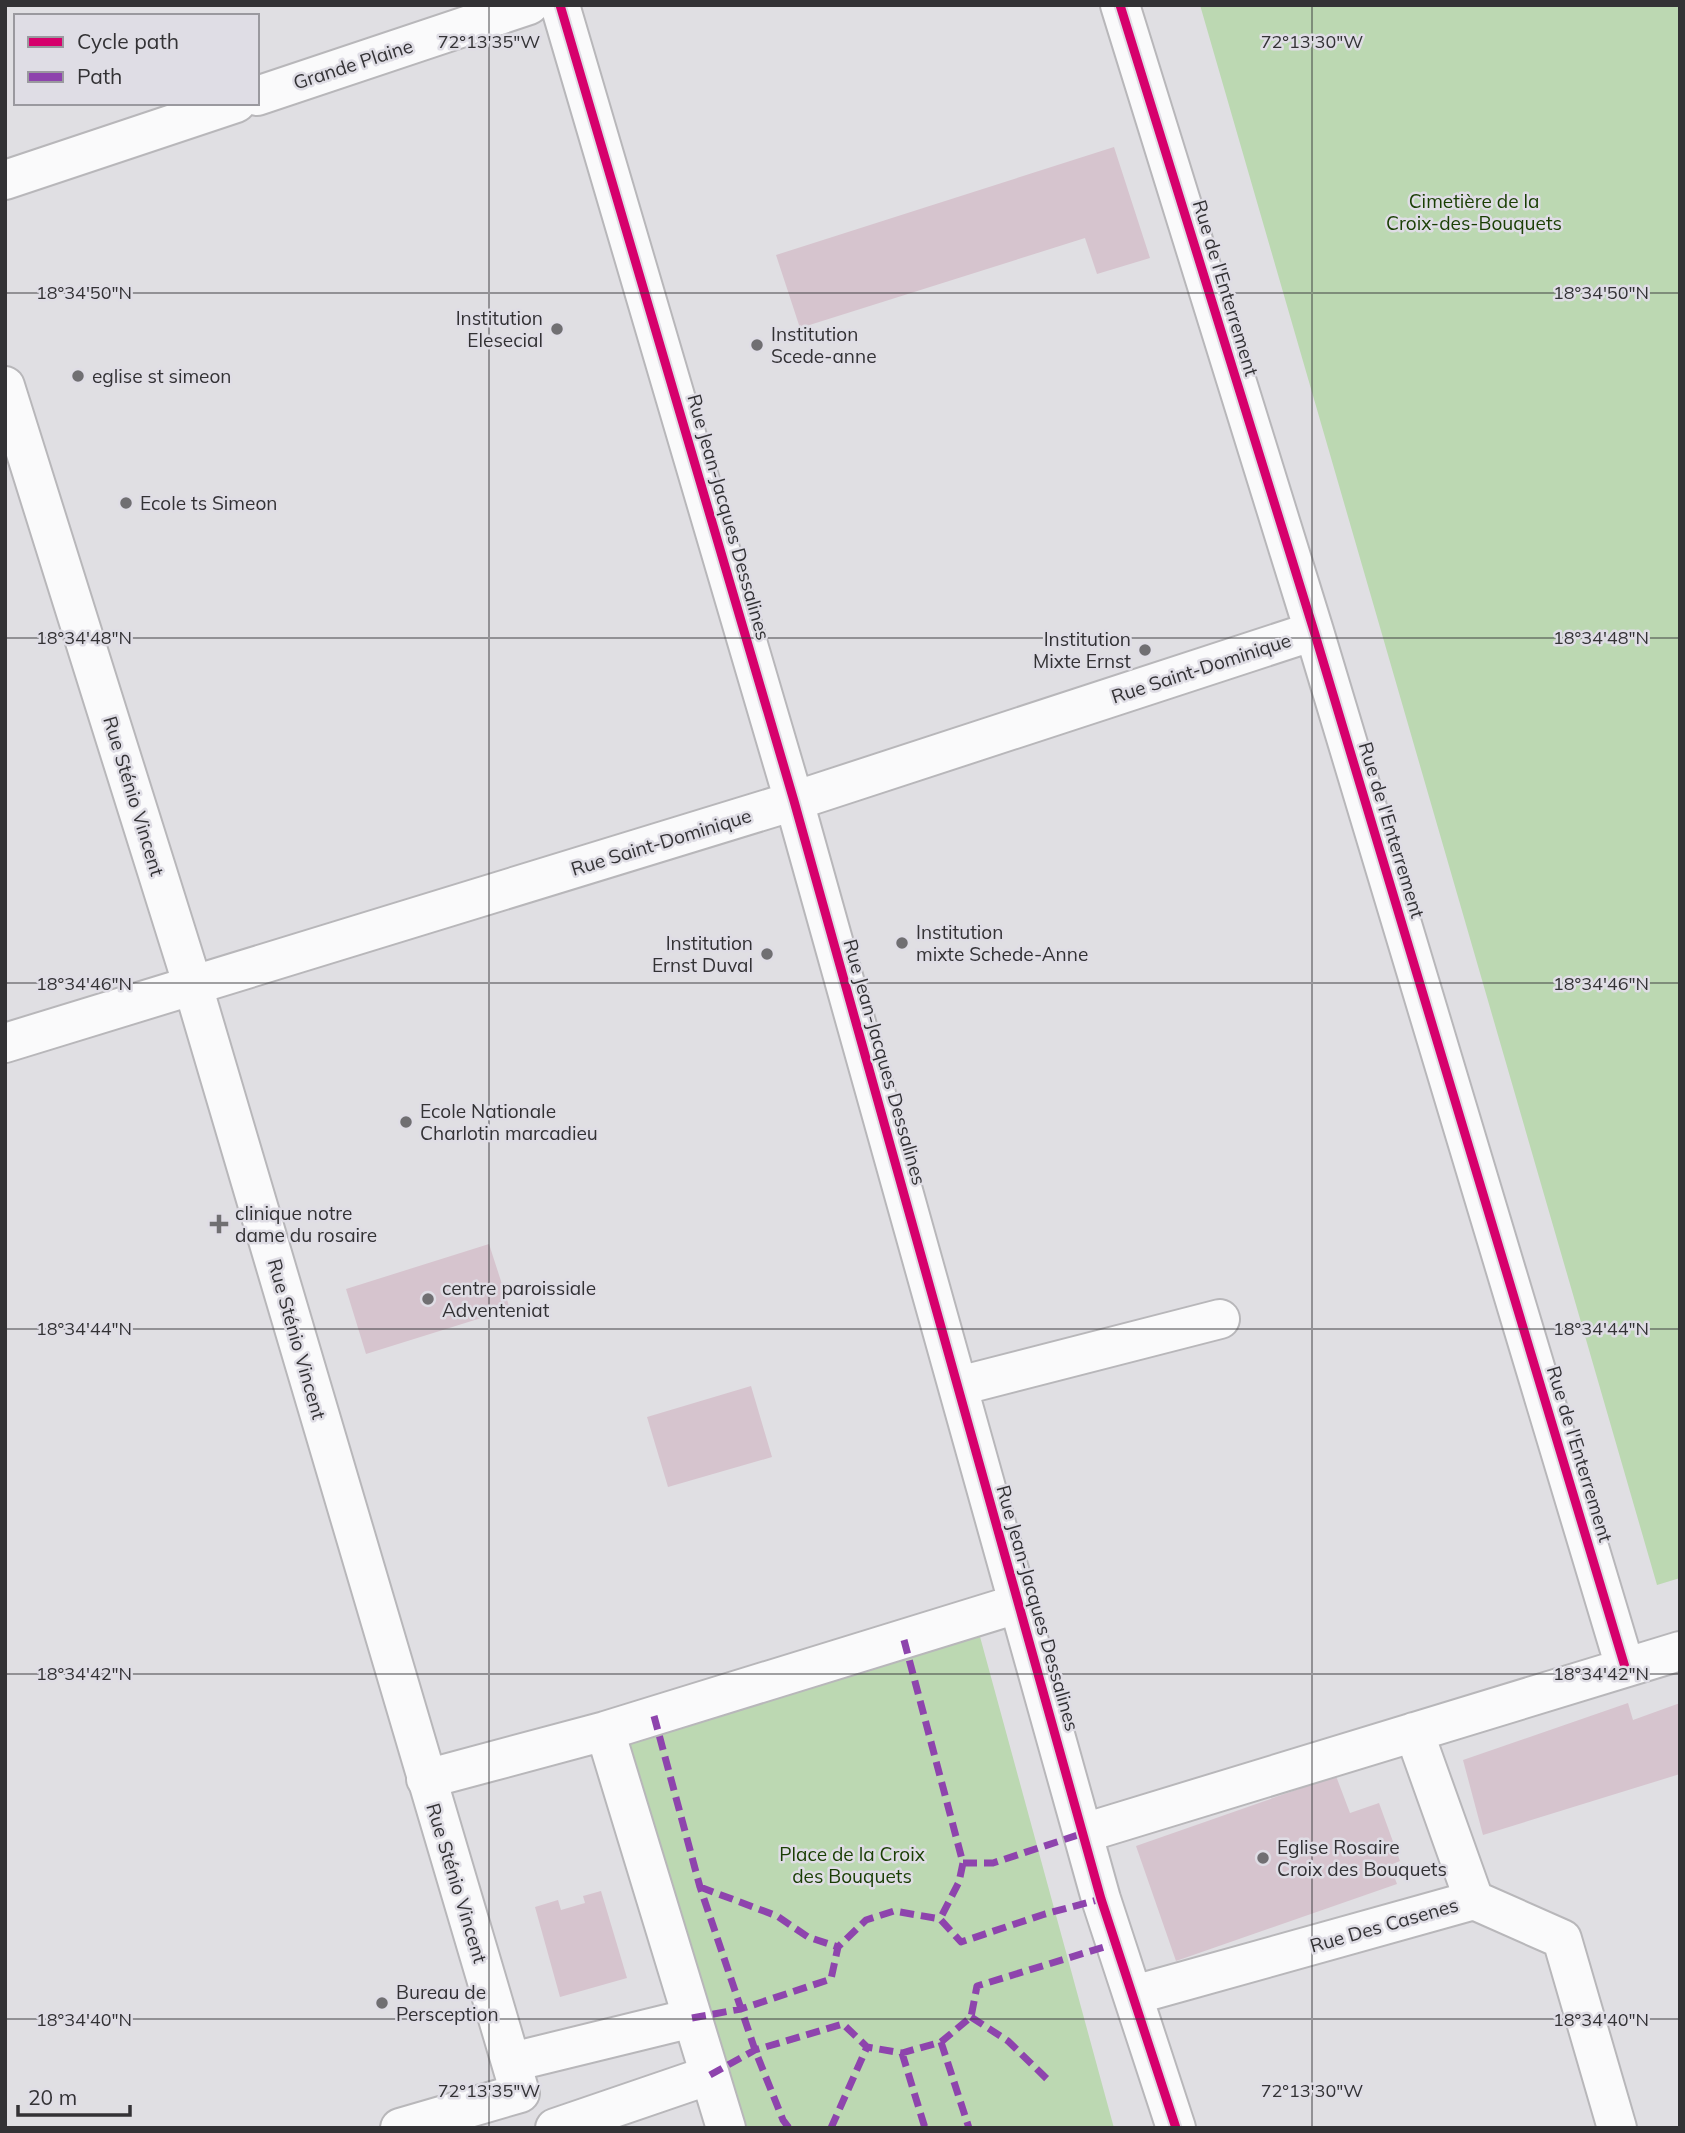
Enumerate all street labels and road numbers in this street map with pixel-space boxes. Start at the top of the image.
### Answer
street label: Grande Plaine [290,33,416,95]
street label: Rue de l'Enterrement [1188,197,1264,379]
street label: Rue Jean-Jacques Dessalines [682,391,776,643]
street label: Rue Saint-Dominique [1108,628,1294,708]
street label: Rue Sténio Vincent [98,713,170,879]
street label: Rue de l'Enterrement [1354,739,1430,921]
street label: Rue Saint-Dominique [568,803,754,881]
street label: Rue Jean-Jacques Dessalines [838,936,932,1188]
street label: Rue Sténio Vincent [263,1256,331,1422]
street label: Rue de l'Enterrement [1542,1363,1618,1545]
street label: Rue Jean-Jacques Dessalines [991,1482,1085,1734]
street label: Rue Sténio Vincent [421,1800,493,1966]
street label: Rue Des Casenes [1307,1892,1461,1958]

